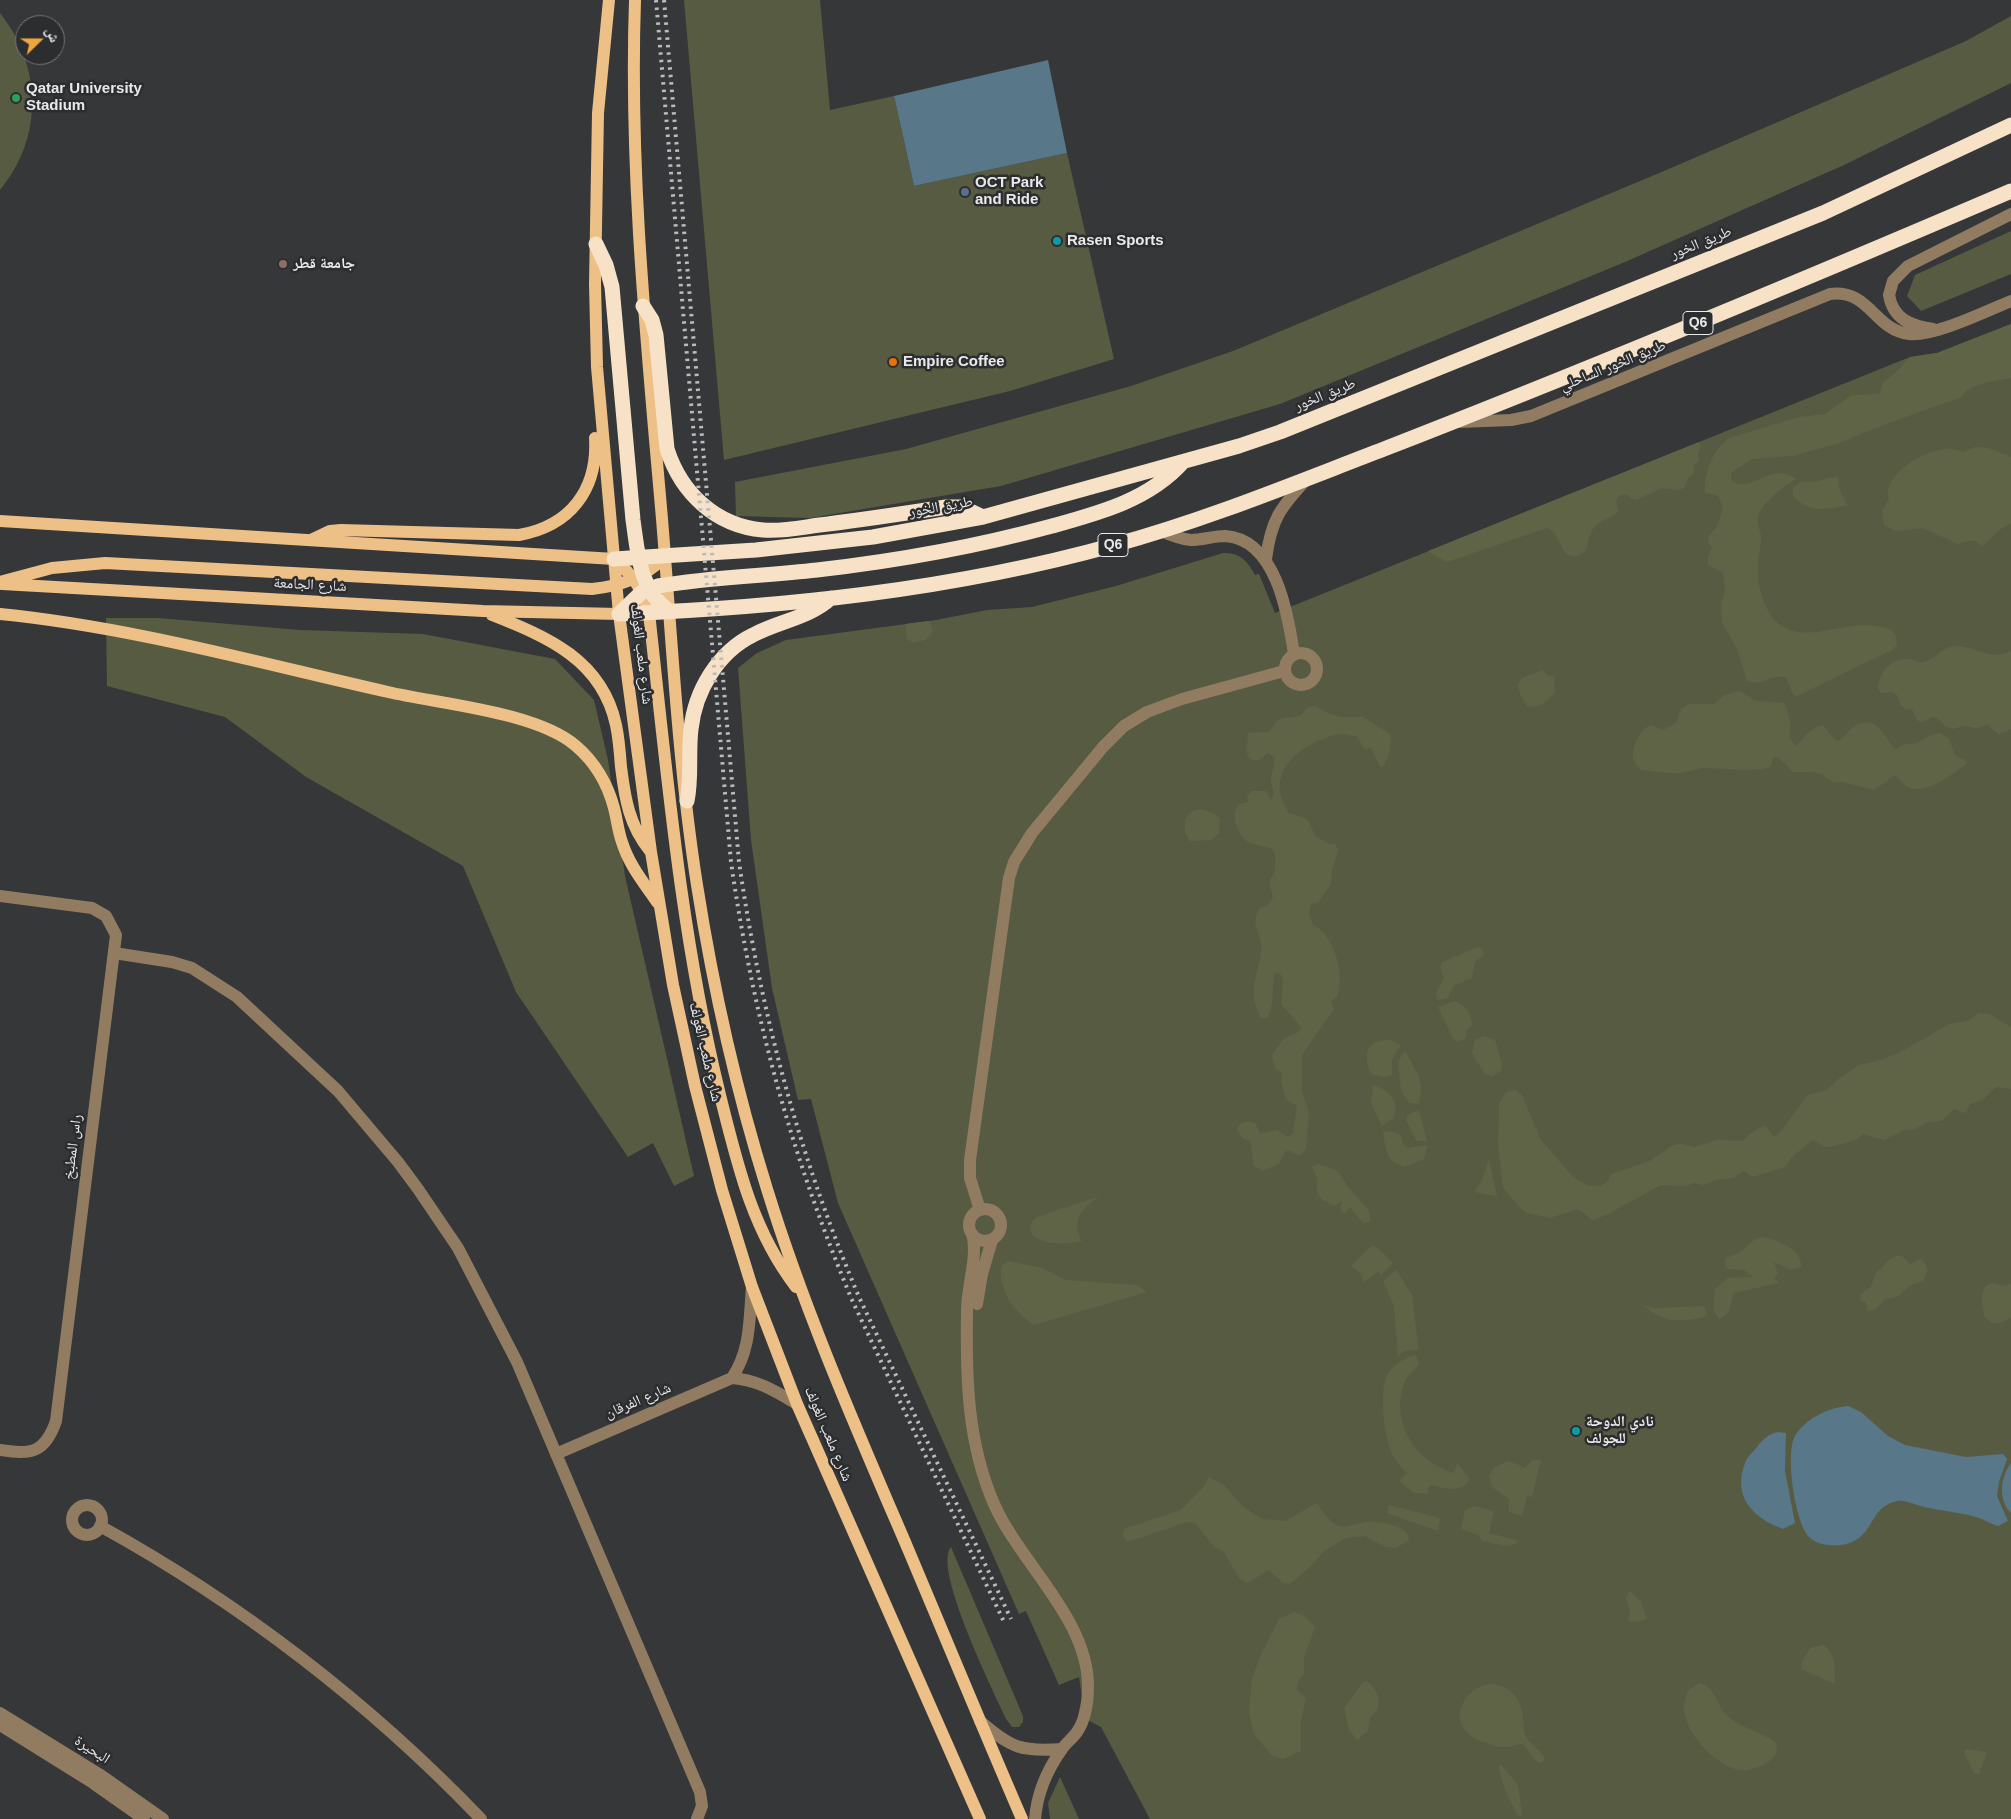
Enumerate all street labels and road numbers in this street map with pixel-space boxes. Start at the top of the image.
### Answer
street label: طريق الخور [1668,223,1734,263]
road number: Q6 [1683,312,1713,334]
street label: طريق الخور الساحلي [1557,337,1669,395]
street label: طريق الخور [1292,375,1358,415]
street label: طريق الخور [908,493,974,521]
road number: Q6 [1098,534,1128,556]
street label: شارع الجامعة [273,574,347,596]
street label: شارع ملعب الغولف [626,603,656,705]
street label: شارع ملعب الغولف [685,1001,725,1103]
street label: راس المطبخ [60,1113,86,1181]
street label: شارع الفرقان [602,1379,674,1423]
street label: شارع ملعب الغولف [800,1384,856,1484]
street label: البحيرة [71,1732,113,1768]

